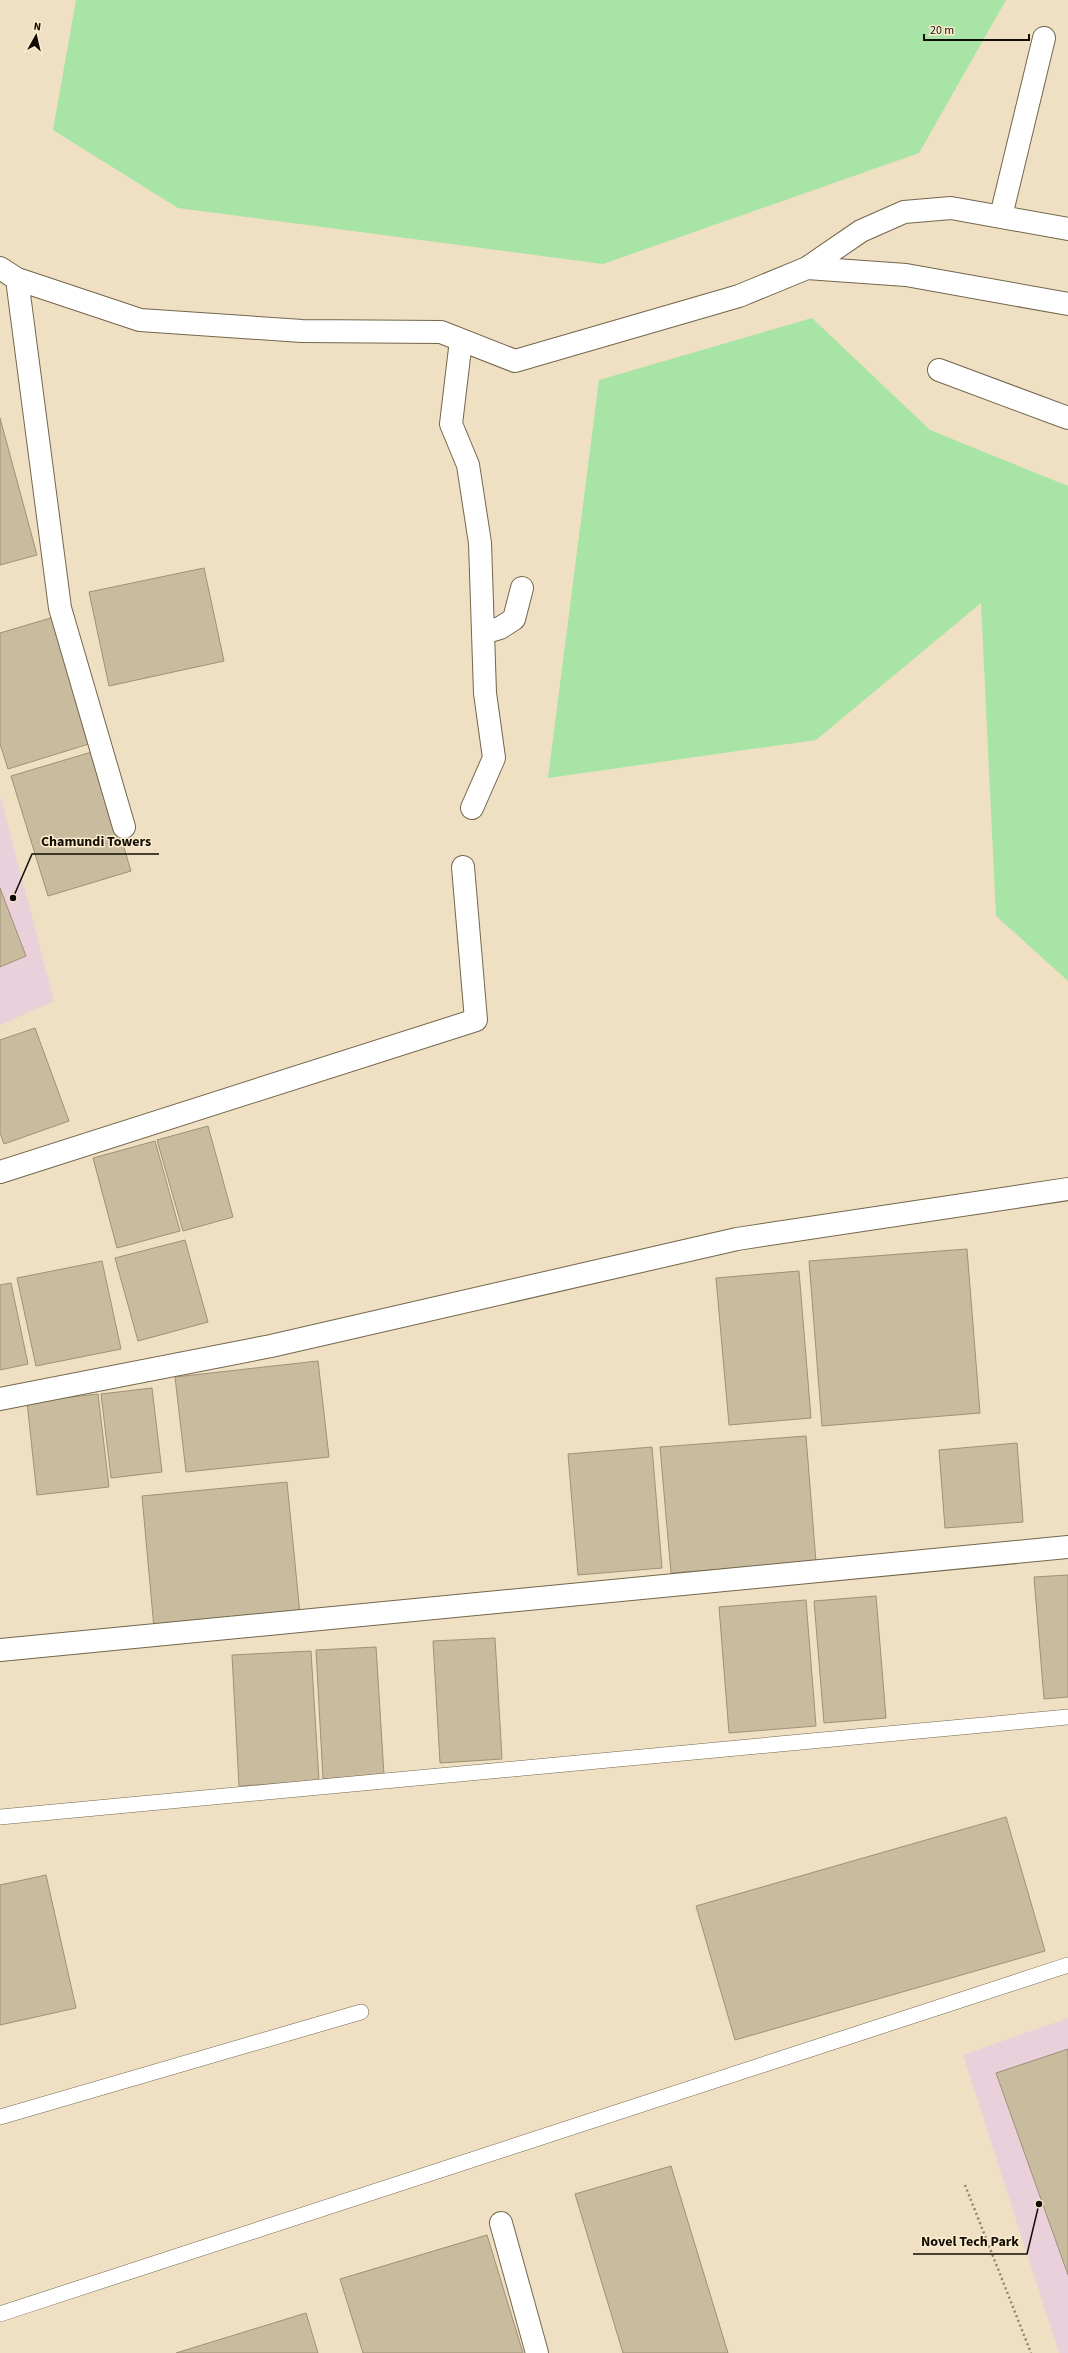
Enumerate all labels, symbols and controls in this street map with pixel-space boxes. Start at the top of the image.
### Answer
north arrow [16,16,56,56]
scale bar [924,16,1029,42]
text: N [33,19,42,35]
text: 20 m [930,22,954,39]
callout: Chamundi Towers [32,828,159,854]
text: Chamundi Towers [41,832,151,852]
callout: Novel Tech Park [913,2228,1027,2254]
text: Novel Tech Park [921,2232,1019,2252]

